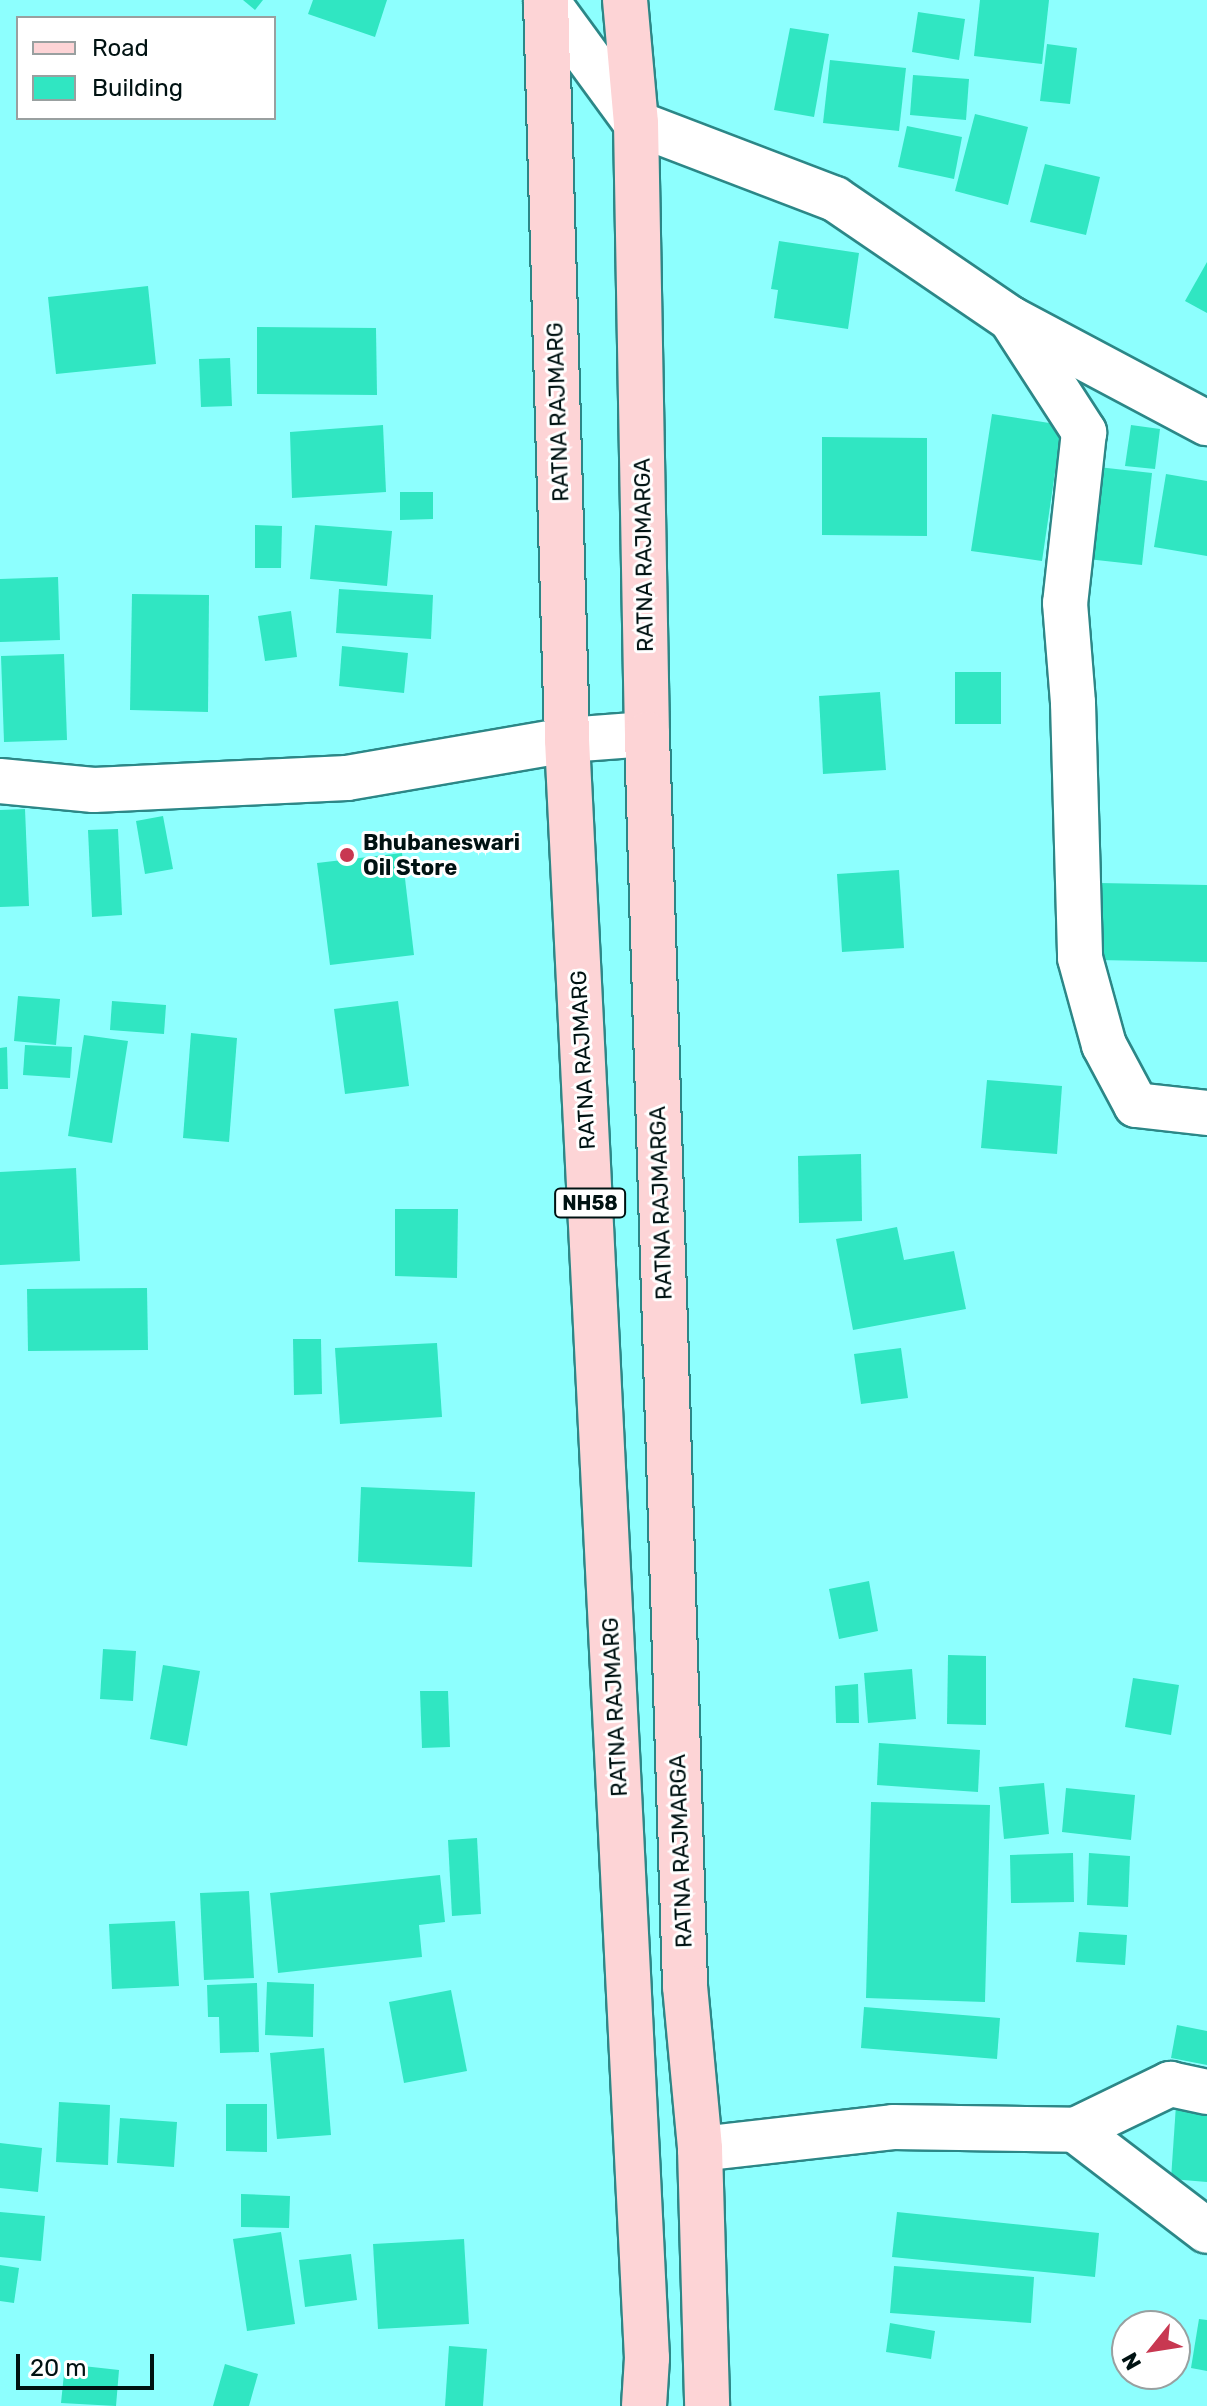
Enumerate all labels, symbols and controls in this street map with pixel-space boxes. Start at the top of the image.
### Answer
legend [16,16,276,120]
text: Road [92,34,149,62]
text: Building [92,74,183,102]
street label: RATNA RAJMARG [542,322,574,502]
street label: RATNA RAJMARGA [629,457,659,653]
place label: Bhubaneswari Oil Store [363,829,520,880]
marker: Bhubaneswari Oil Store [338,846,356,864]
street label: RATNA RAJMARG [565,969,601,1151]
street label: RATNA RAJMARGA [644,1105,678,1301]
road number: NH58 [554,1187,626,1219]
street label: RATNA RAJMARG [597,1616,633,1798]
street label: RATNA RAJMARGA [664,1753,698,1949]
north arrow [1111,2310,1191,2390]
scale bar [20,2338,158,2388]
text: N [1116,2348,1147,2375]
text: 20 m [30,2354,87,2382]

